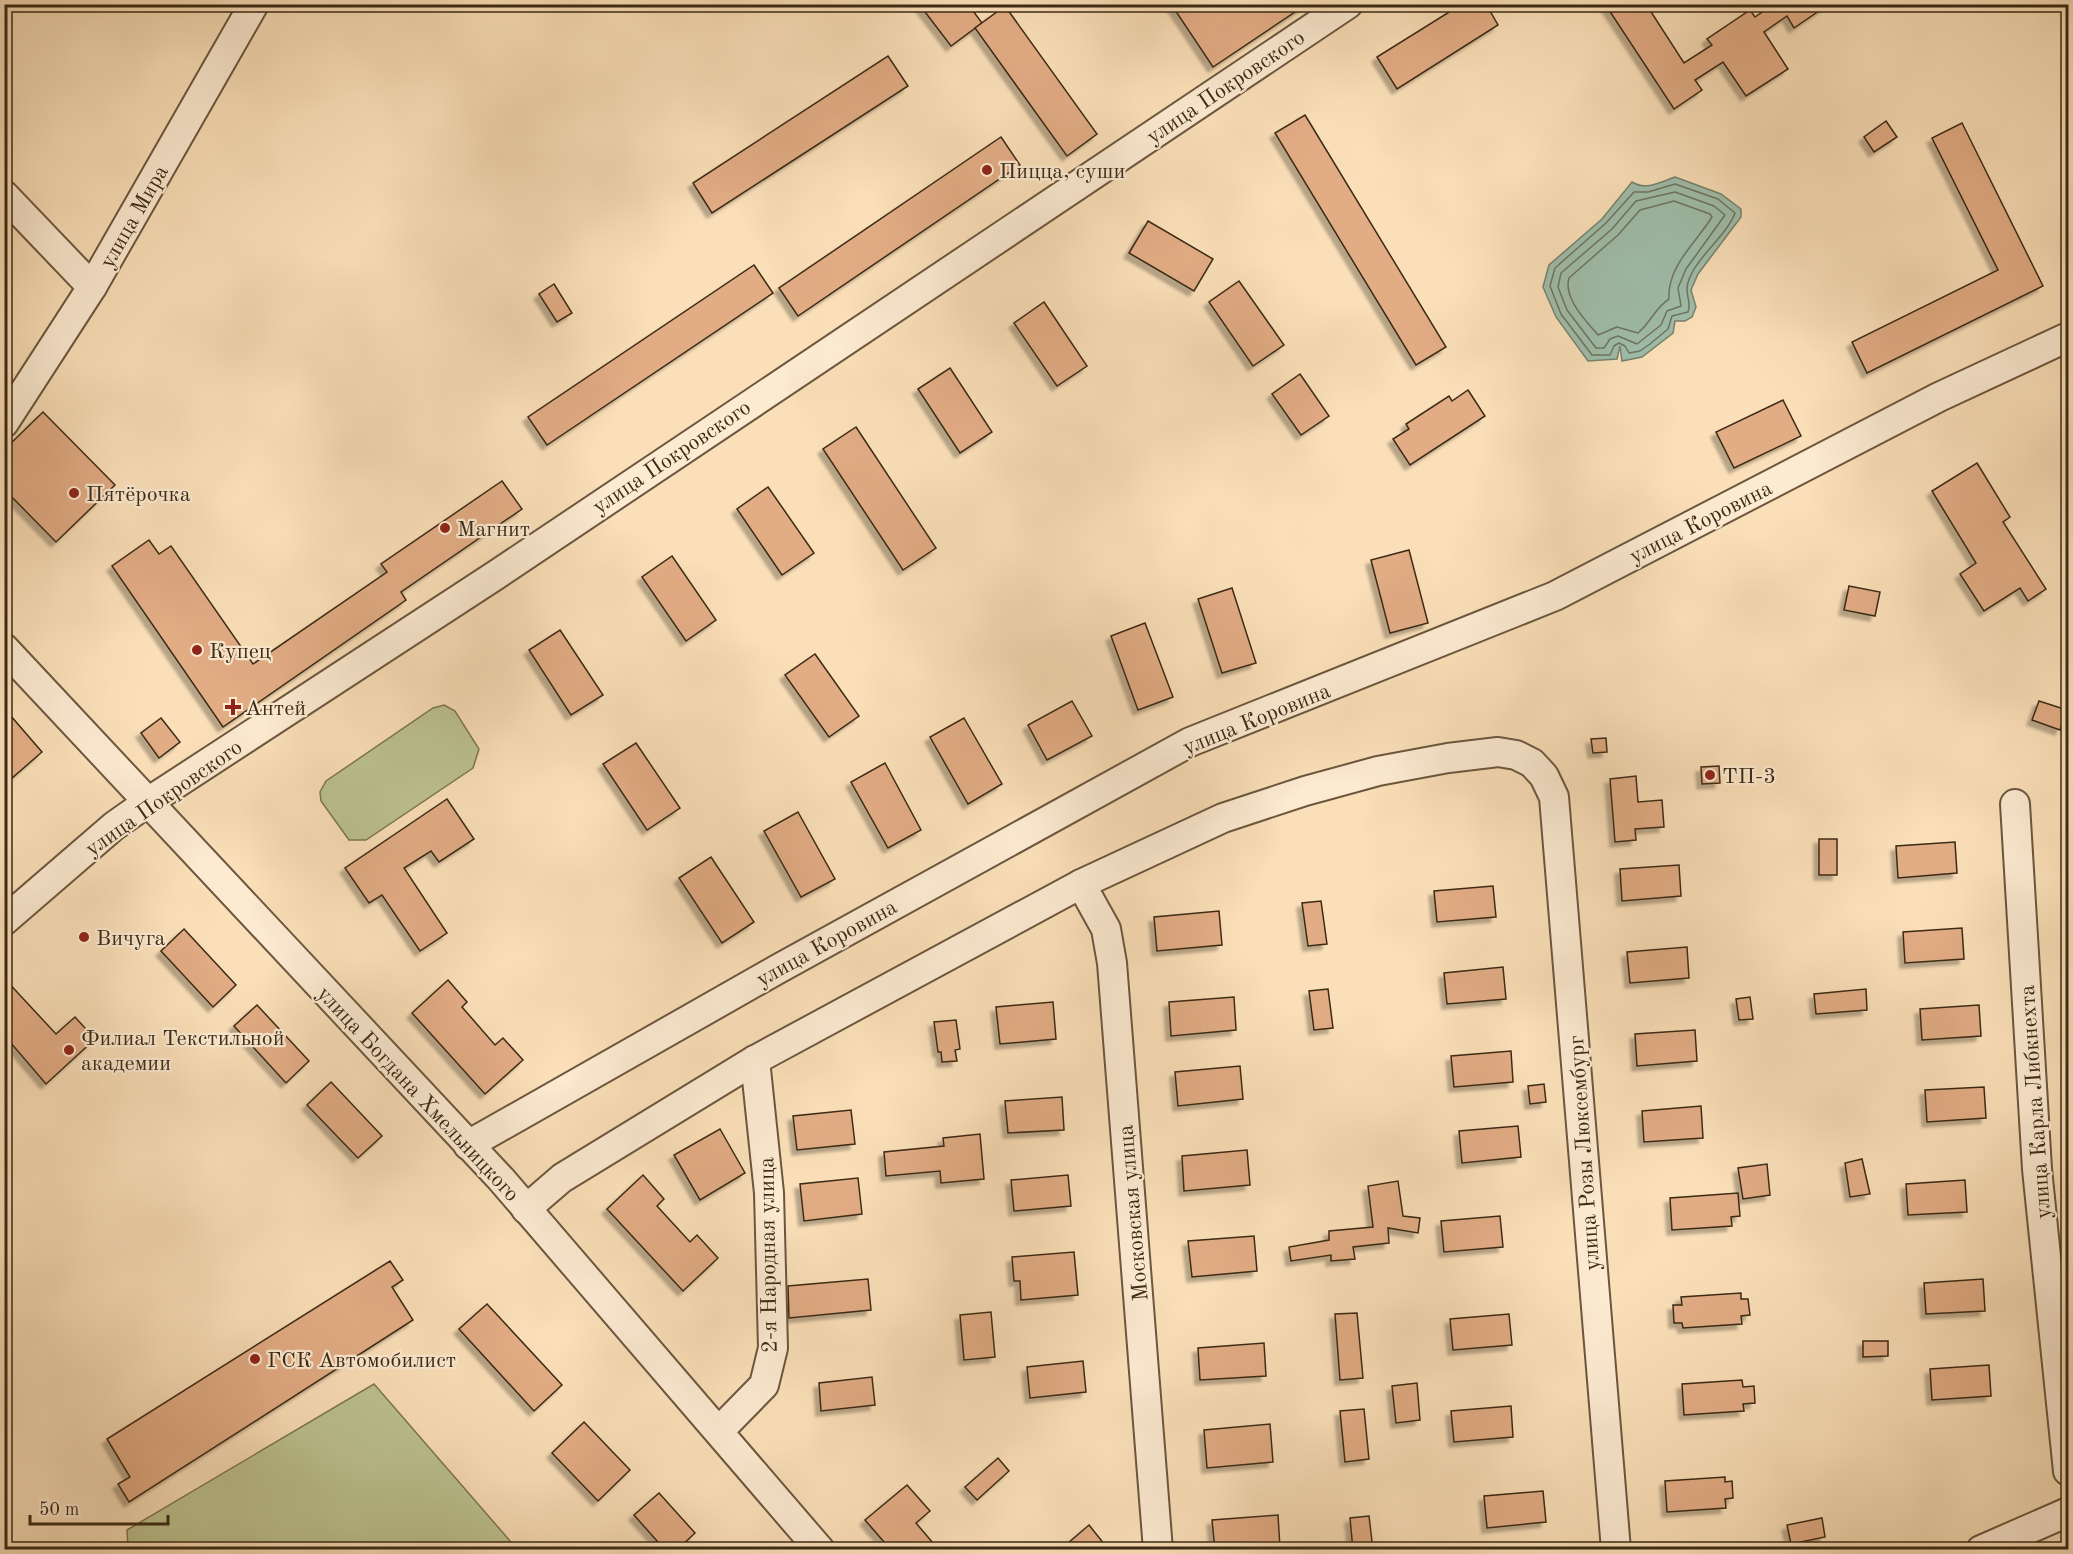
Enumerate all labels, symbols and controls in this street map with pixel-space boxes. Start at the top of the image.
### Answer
street label: улица Покровского [1143,27,1309,149]
place label: Пицца, суши [999,161,1125,183]
street label: улица Мира [96,162,173,272]
marker: Пицца, суши [980,163,994,177]
street label: улица Покровского [589,397,755,519]
street label: улица Коровина [1626,477,1776,568]
place label: Пятёрочка [86,484,191,506]
marker: Пятёрочка [67,486,81,500]
place label: Магнит [457,519,530,541]
marker: Магнит [438,521,452,535]
place label: Купец [209,641,271,663]
marker: Купец [190,643,204,657]
street label: улица Коровина [1180,680,1334,759]
place label: Антей [245,698,306,720]
marker: Антей [226,700,240,714]
street label: улица Покровского [82,736,246,861]
place label: ТП-3 [1722,766,1776,788]
marker: ТП-3 [1703,768,1717,782]
street label: улица Коровина [753,896,901,991]
place label: Вичуга [96,928,166,950]
marker: Вичуга [77,930,91,944]
street label: улица Богдана Хмельницкого [312,983,523,1206]
street label: улица Карла Либкнехта [2017,984,2055,1220]
place label: Филиал Текстильной академии [81,1028,285,1075]
street label: улица Розы Люксембург [1566,1034,1604,1271]
marker: Филиал Текстильной академии [62,1043,76,1057]
street label: Московская улица [1115,1124,1153,1302]
street label: 2-я Народная улица [756,1157,782,1353]
place label: ГСК Автомобилист [267,1350,456,1372]
marker: ГСК Автомобилист [248,1352,262,1366]
scale bar [30,1488,168,1526]
text: 50 m [39,1501,79,1519]

